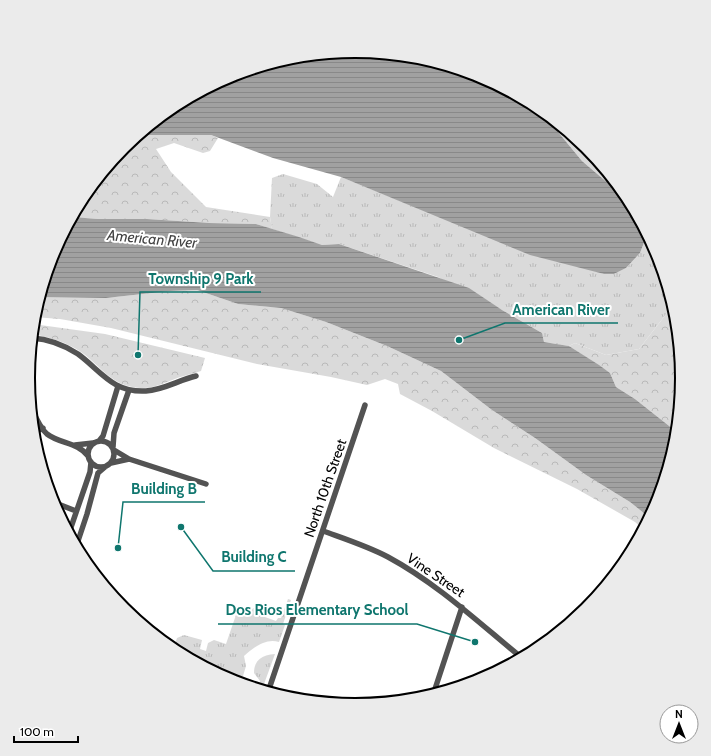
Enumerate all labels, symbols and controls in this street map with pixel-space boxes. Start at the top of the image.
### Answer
water label: American River [105,226,199,252]
callout: Township 9 Park [140,265,261,292]
text: Township 9 Park [148,270,254,288]
callout: American River [505,296,618,323]
text: American River [512,301,610,319]
street label: North 10th Street [300,436,350,540]
callout: Building B [123,475,205,502]
text: Building B [131,480,197,498]
callout: Building C [213,544,295,571]
text: Building C [221,548,287,566]
street label: Vine Street [404,549,469,601]
callout: Dos Rios Elementary School [218,597,417,624]
text: Dos Rios Elementary School [225,601,409,619]
north arrow [659,704,699,744]
text: N [675,707,683,721]
scale bar [14,718,78,744]
text: 100 m [20,724,54,739]

